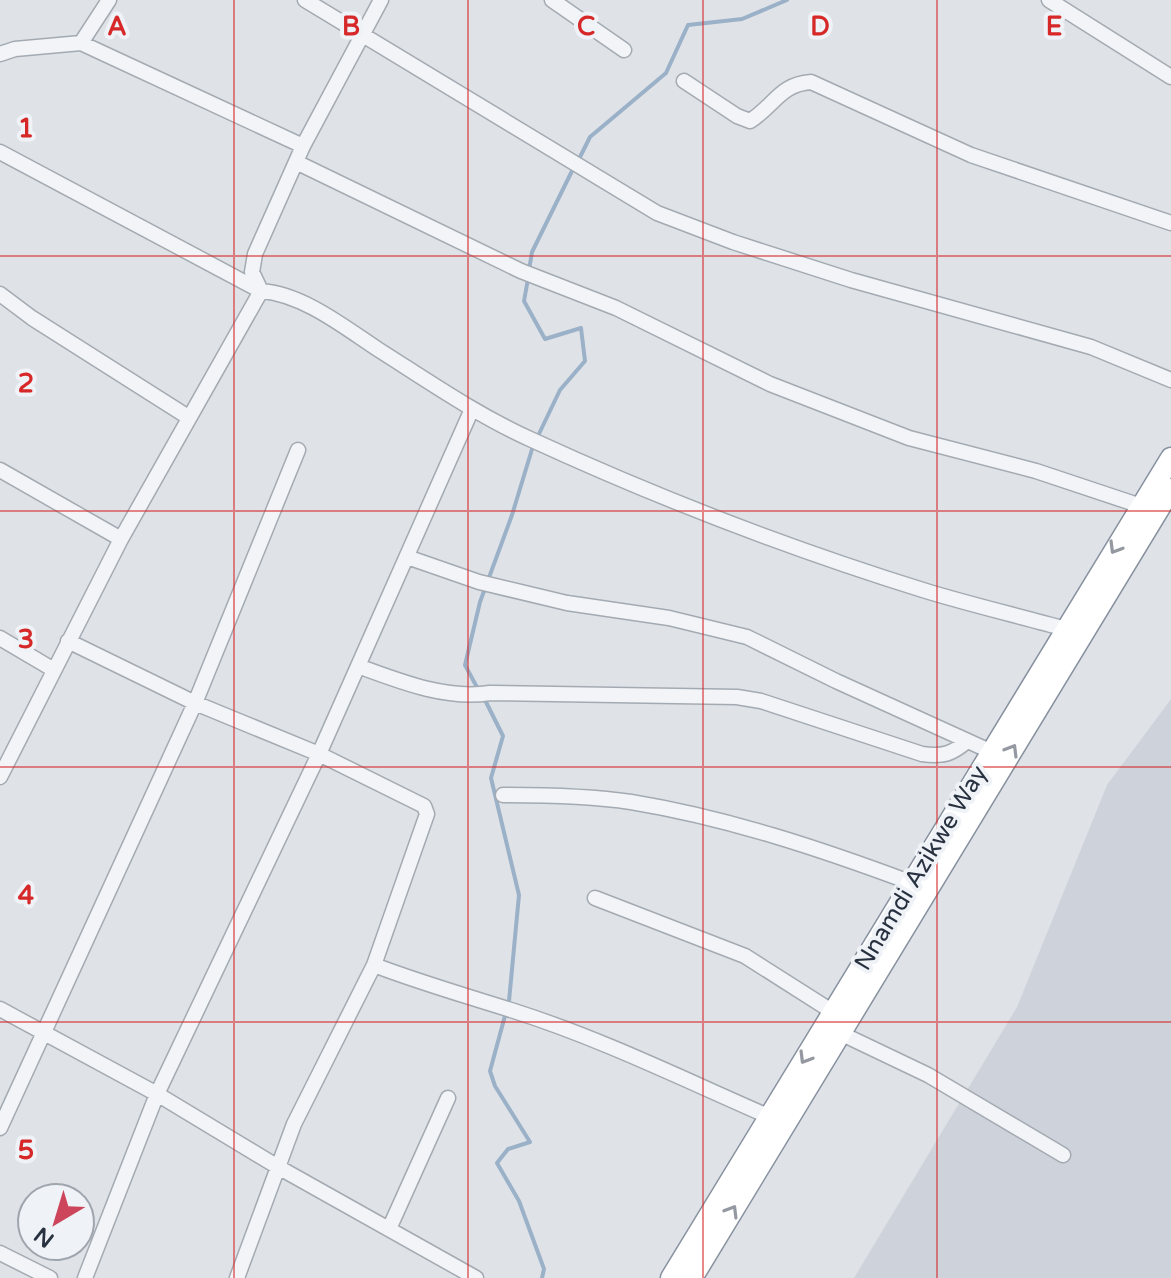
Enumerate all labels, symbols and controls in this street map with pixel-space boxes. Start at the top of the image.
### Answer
text: A [107,11,127,42]
text: B [342,11,360,42]
text: C [577,11,595,42]
text: D [810,11,830,42]
text: E [1046,11,1062,42]
text: 1 [18,113,34,144]
text: 2 [18,368,34,399]
one-way arrow [1110,540,1125,554]
text: 3 [18,624,34,655]
one-way arrow [1003,744,1018,759]
street label: Nnamdi Azikwe Way [848,760,994,976]
text: 4 [18,880,34,911]
one-way arrow [800,1049,815,1064]
text: 5 [18,1135,34,1166]
north arrow [16,1182,96,1262]
one-way arrow [722,1205,738,1220]
text: N [29,1221,59,1253]

